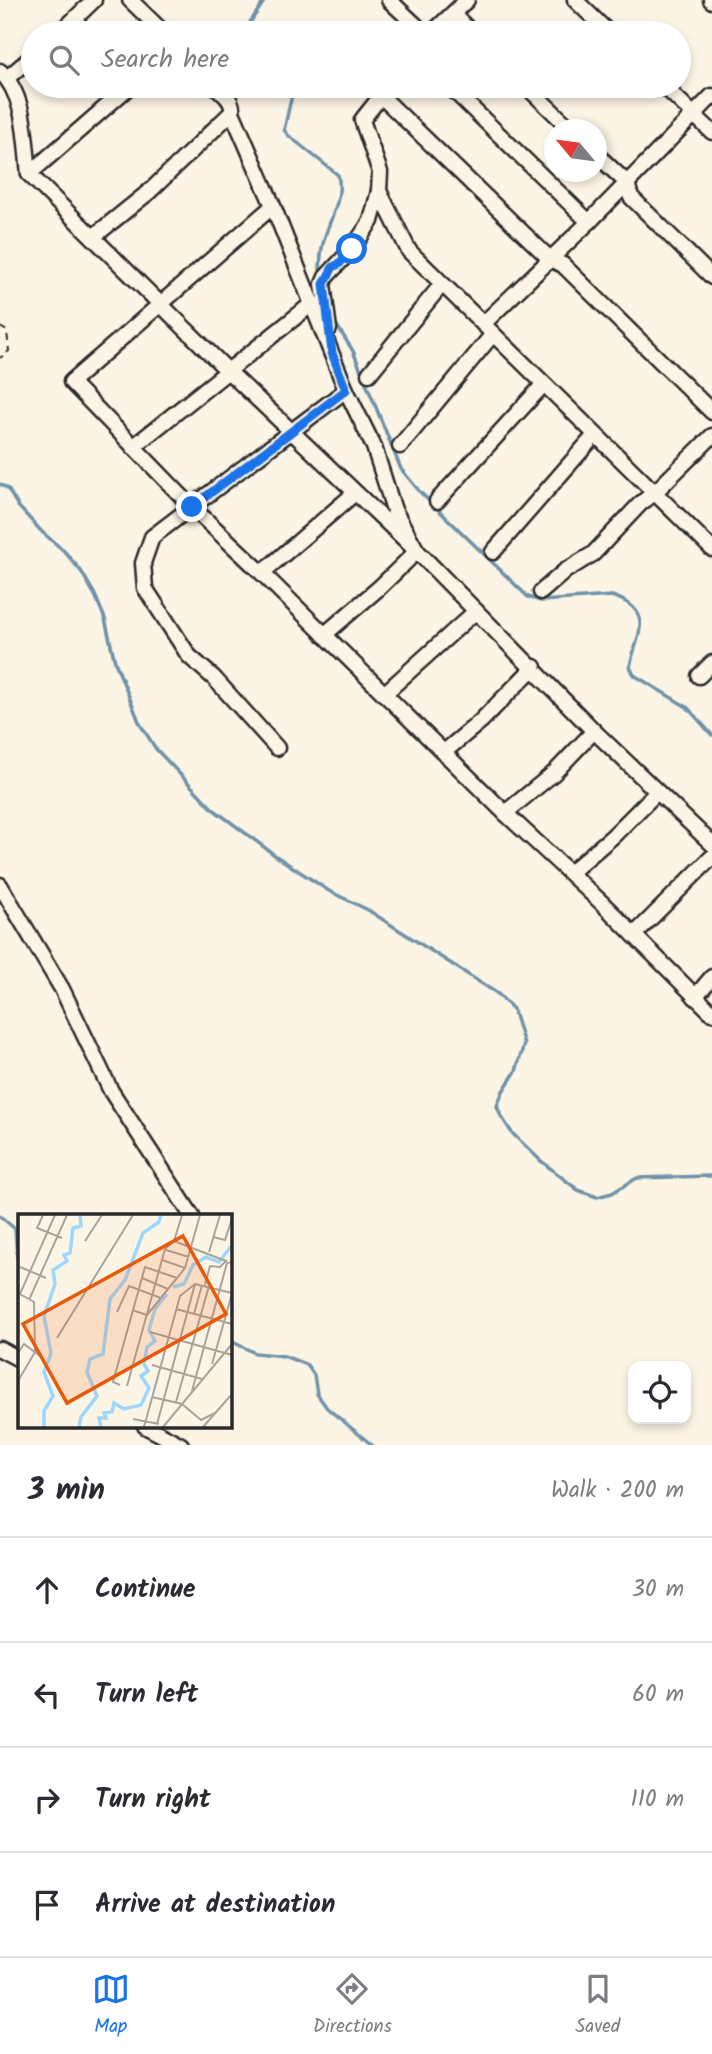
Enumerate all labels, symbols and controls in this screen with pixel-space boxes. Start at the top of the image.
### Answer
search box [21,21,691,98]
text: Search here [101,39,229,81]
icon: search [45,41,83,79]
north arrow [544,119,607,182]
route start [336,233,367,264]
route end [176,491,207,522]
inset map [18,1214,231,1428]
map controls [628,1361,691,1424]
button: locate [628,1361,691,1424]
text: 3 min [28,1467,105,1515]
text: Walk · 200 m [551,1473,684,1509]
text: Continue [95,1569,196,1611]
icon: ahead [28,1571,66,1609]
text: 30 m [632,1572,684,1608]
text: Turn left [95,1674,198,1716]
icon: left [28,1676,66,1714]
text: 60 m [632,1677,684,1713]
text: Turn right [95,1779,211,1821]
icon: right [28,1781,66,1819]
text: 110 m [631,1782,684,1818]
text: Arrive at destination [95,1884,335,1926]
icon: arrive [28,1886,66,1924]
tab: Map [92,1970,130,2042]
tab: Directions [313,1970,392,2042]
tab: Saved [575,1970,620,2042]

